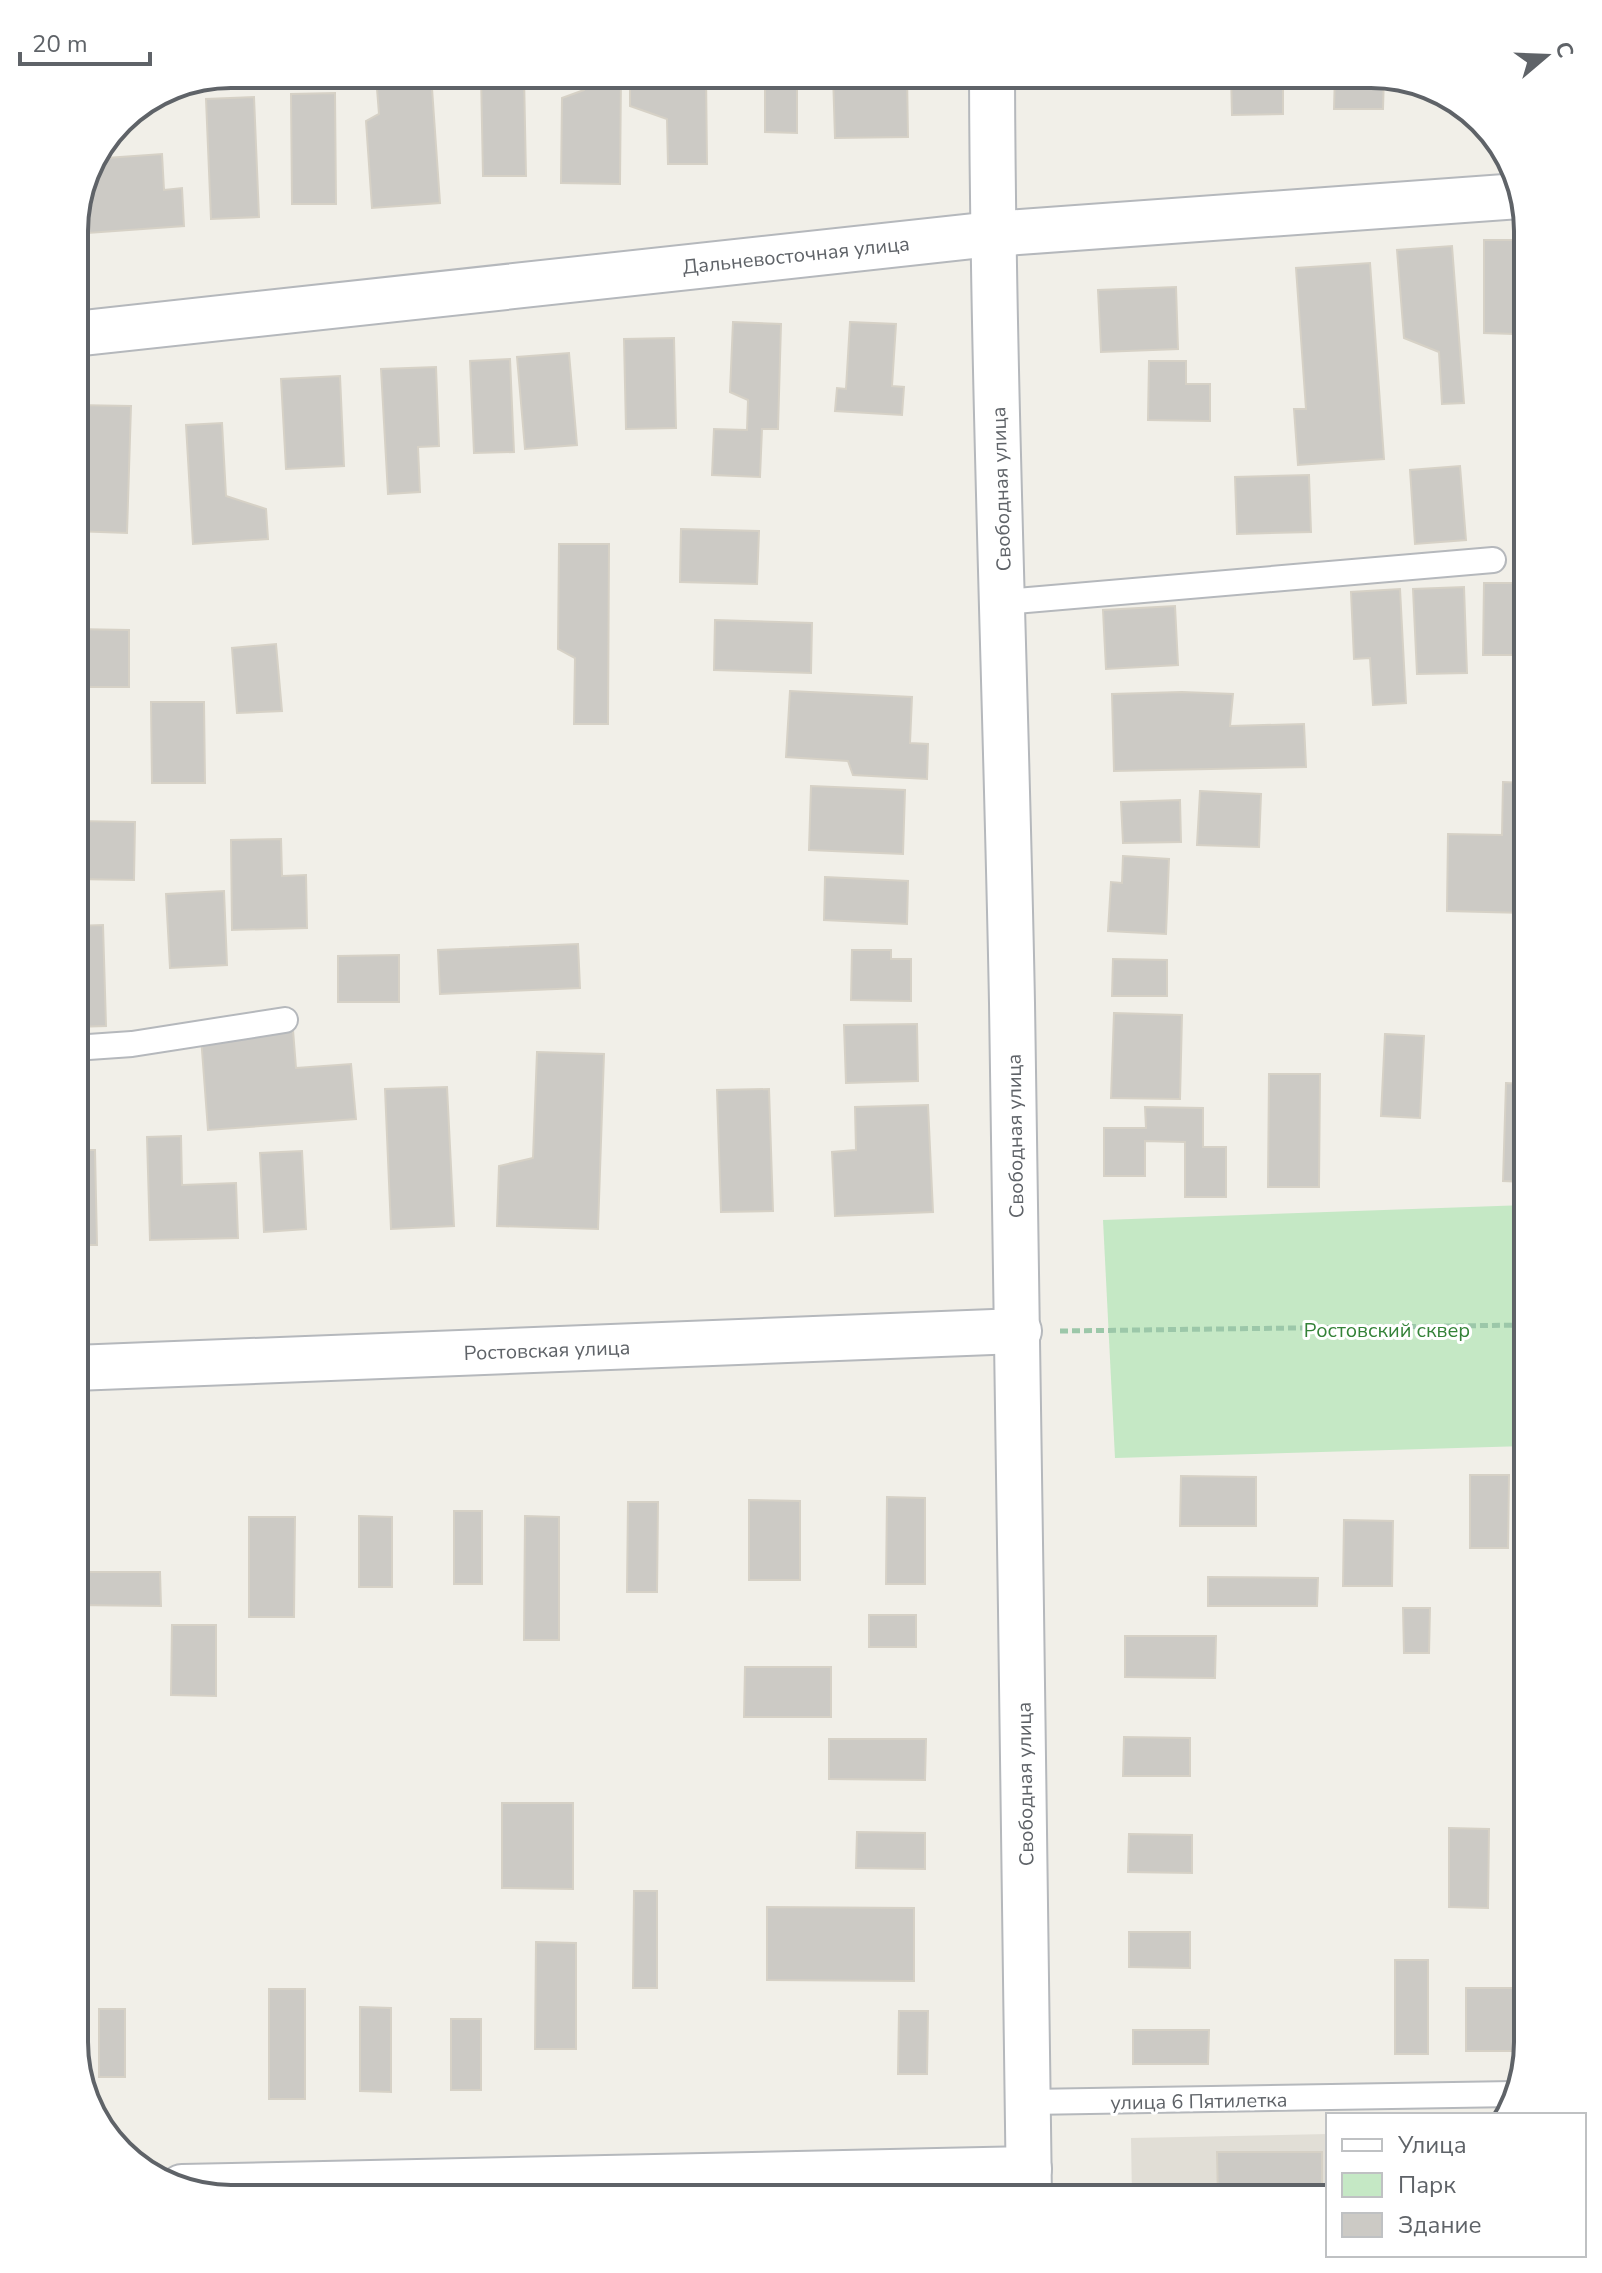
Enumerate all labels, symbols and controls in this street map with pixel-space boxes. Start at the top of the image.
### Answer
scale bar [20,16,150,66]
north arrow [1506,16,1586,96]
text: 20 m [32,28,88,60]
text: С [1547,38,1581,62]
street label: Дальневосточная улица [681,230,911,281]
street label: Свободная улица [985,406,1018,572]
street label: Свободная улица [1001,1054,1030,1218]
park label: Ростовский сквер [1304,1317,1470,1344]
street label: Ростовская улица [463,1334,631,1367]
street label: Свободная улица [1011,1702,1040,1866]
street label: улица 6 Пятилетка [1110,2086,1288,2117]
legend [1326,2113,1586,2257]
text: Улица [1397,2129,1467,2161]
text: Парк [1398,2169,1456,2201]
text: Здание [1398,2209,1482,2241]

